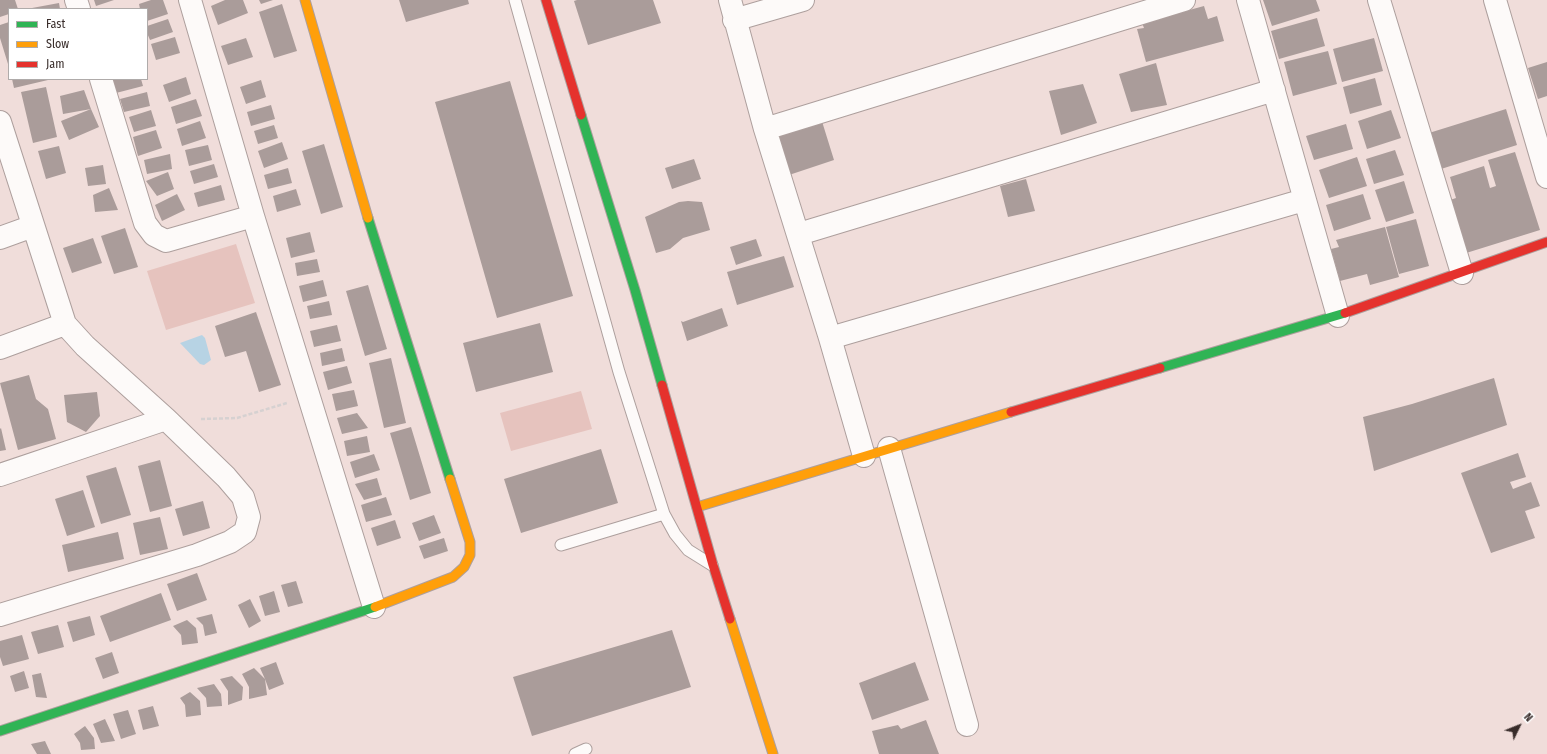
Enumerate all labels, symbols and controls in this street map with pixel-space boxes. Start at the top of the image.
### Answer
legend [8,8,148,80]
text: Fast [46,17,65,31]
text: Slow [46,37,69,51]
text: Jam [46,57,64,71]
north arrow [1499,706,1539,746]
text: N [1521,711,1535,724]

